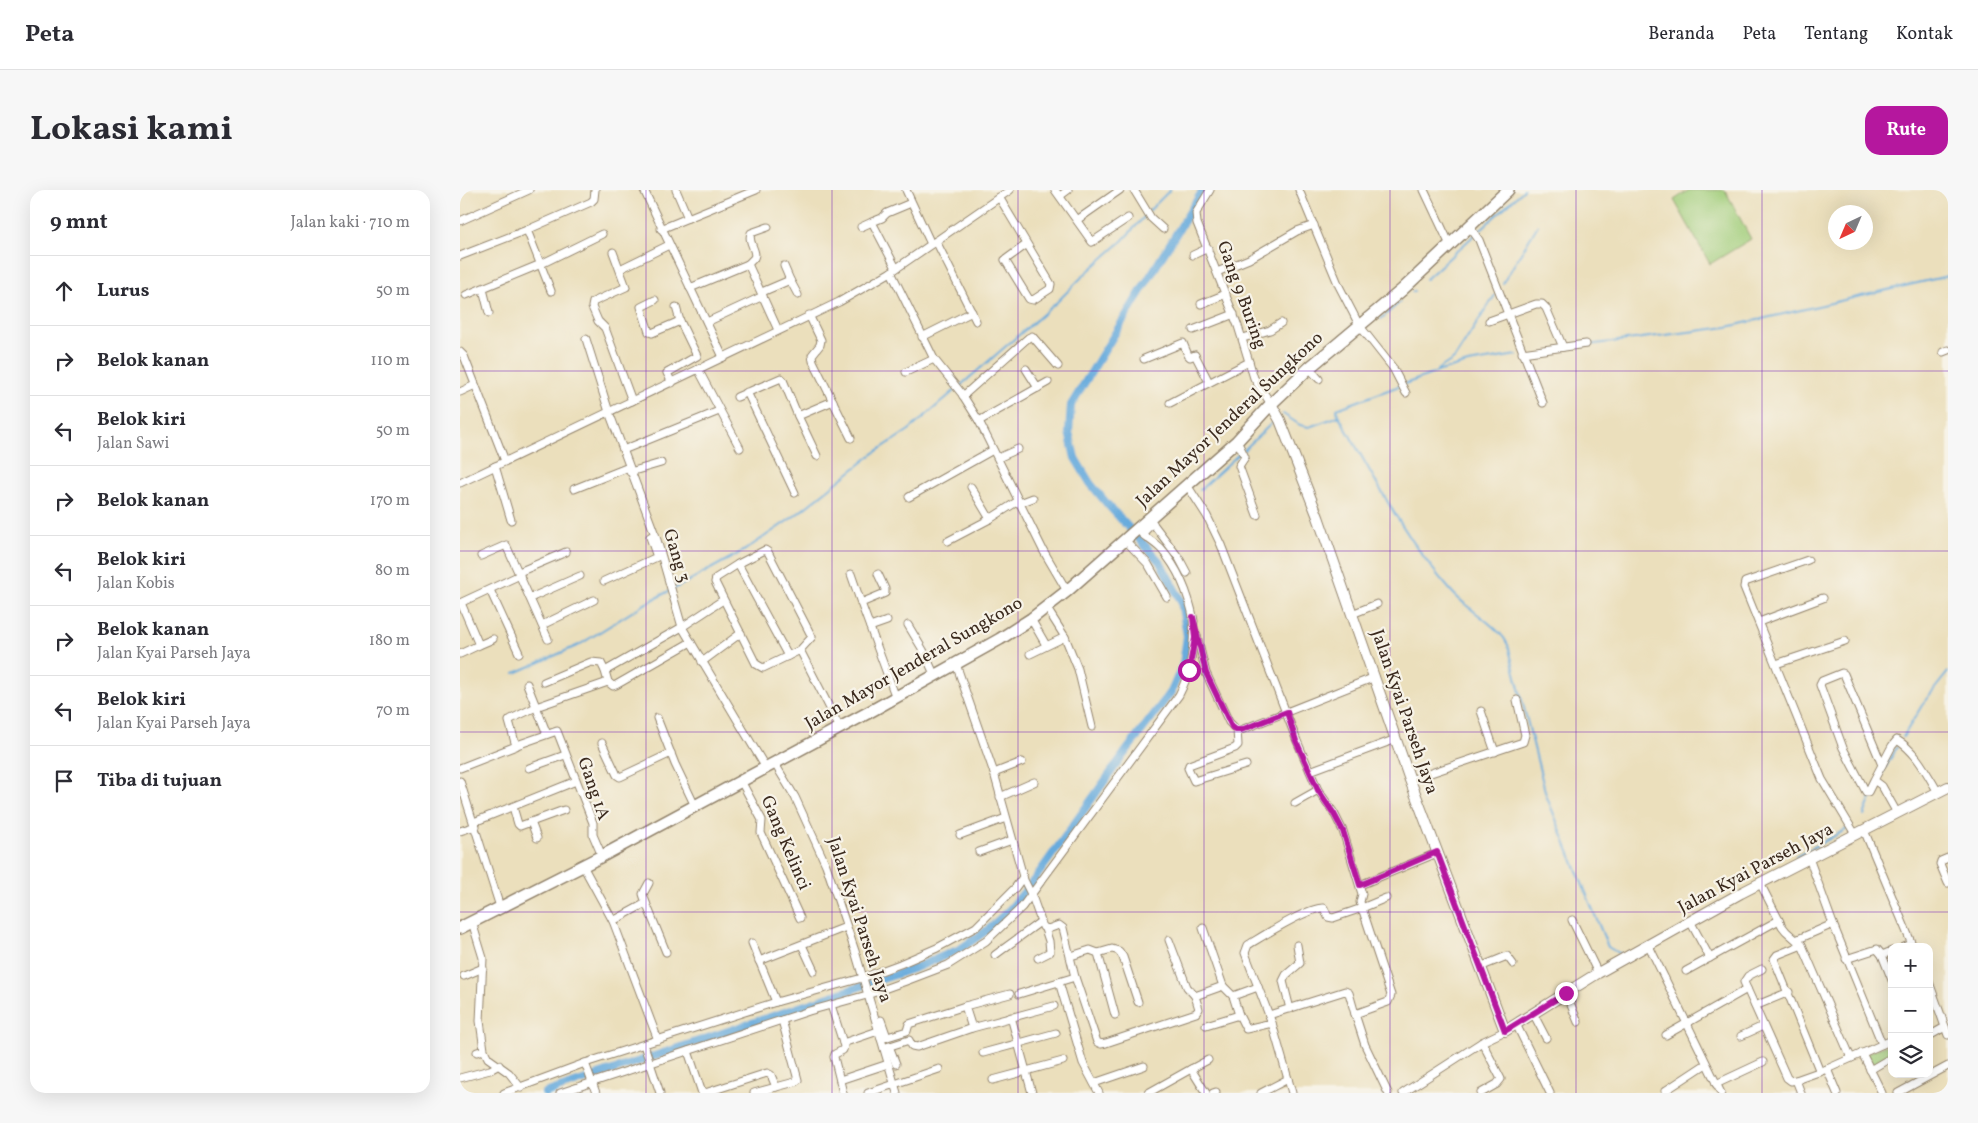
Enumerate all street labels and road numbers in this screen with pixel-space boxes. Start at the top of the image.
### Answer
street label: Gang 9 Buring [1210,238,1272,352]
street label: Jalan Mayor Jenderal Sungkono [1131,326,1329,514]
street label: Gang 3 [656,526,696,586]
street label: Jalan Mayor Jenderal Sungkono [800,591,1028,737]
street label: Jalan Kyai Parseh Jaya [1364,626,1444,798]
street label: Gang 1A [571,754,616,824]
street label: Gang Kelinci [754,792,816,894]
street label: Jalan Kyai Parseh Jaya [1674,817,1838,921]
street label: Jalan Kyai Parseh Jaya [820,834,898,1006]

